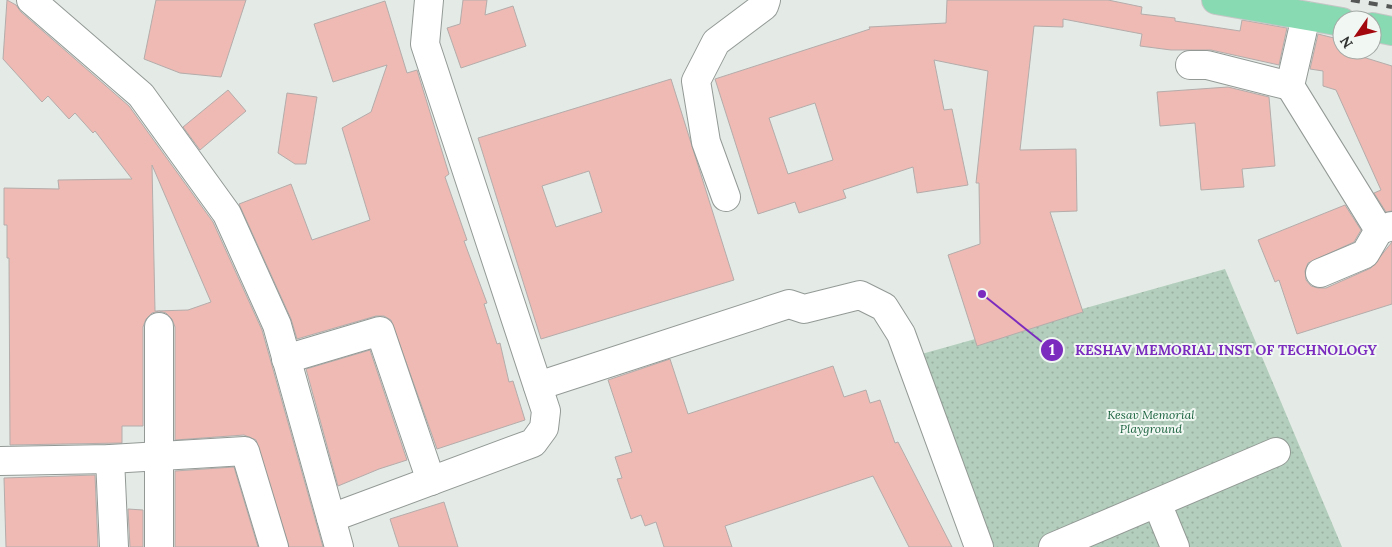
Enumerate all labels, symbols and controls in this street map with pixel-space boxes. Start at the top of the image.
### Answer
north arrow [1332,10,1382,60]
text: N [1336,33,1357,52]
callout: KESHAV MEMORIAL INST OF TECHNOLOGY [1040,336,1387,365]
text: 1 [1049,340,1055,359]
text: KESHAV MEMORIAL INST OF TECHNOLOGY [1075,341,1378,359]
park label: Kesav Memorial Playground [1107,407,1195,436]

